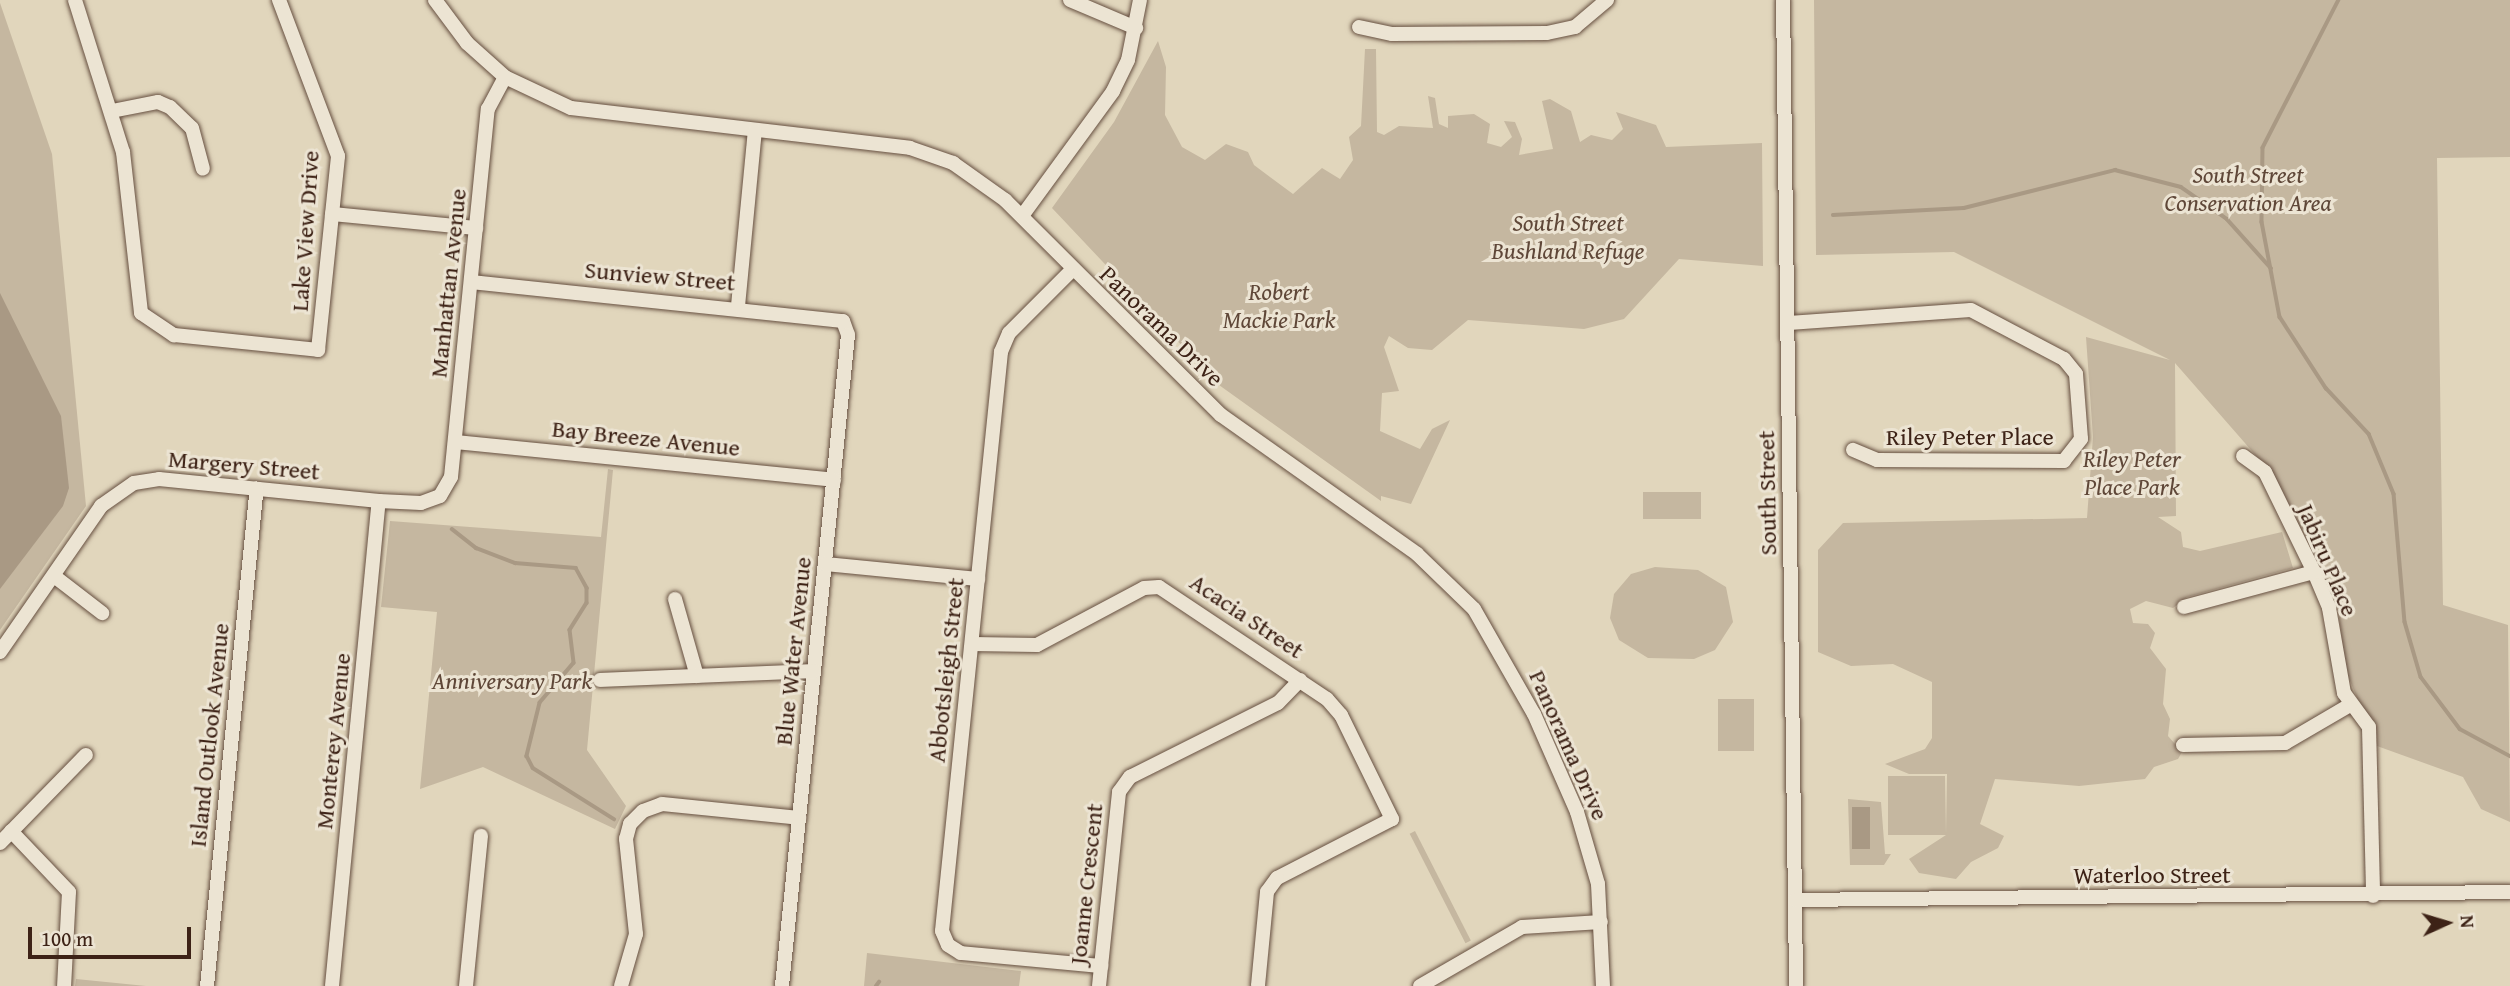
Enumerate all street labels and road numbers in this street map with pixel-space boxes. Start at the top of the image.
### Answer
street label: Lake View Drive [285,150,325,312]
street label: Manhattan Avenue [424,187,472,379]
street label: Sunview Street [583,255,737,297]
street label: Panorama Drive [1094,260,1230,392]
street label: Bay Breeze Avenue [551,414,741,462]
street label: Riley Peter Place [1886,423,2054,451]
street label: South Street [1752,430,1782,556]
street label: Margery Street [167,444,321,486]
street label: Jabiru Place [2291,500,2365,620]
street label: Blue Water Avenue [769,555,817,747]
street label: Acacia Street [1185,567,1309,665]
street label: Abbotsleigh Street [922,576,970,764]
street label: Island Outlook Avenue [183,622,235,848]
street label: Monterey Avenue [309,652,357,830]
street label: Panorama Drive [1523,666,1615,824]
street label: Joanne Crescent [1063,802,1109,966]
street label: Waterloo Street [2073,861,2231,889]

